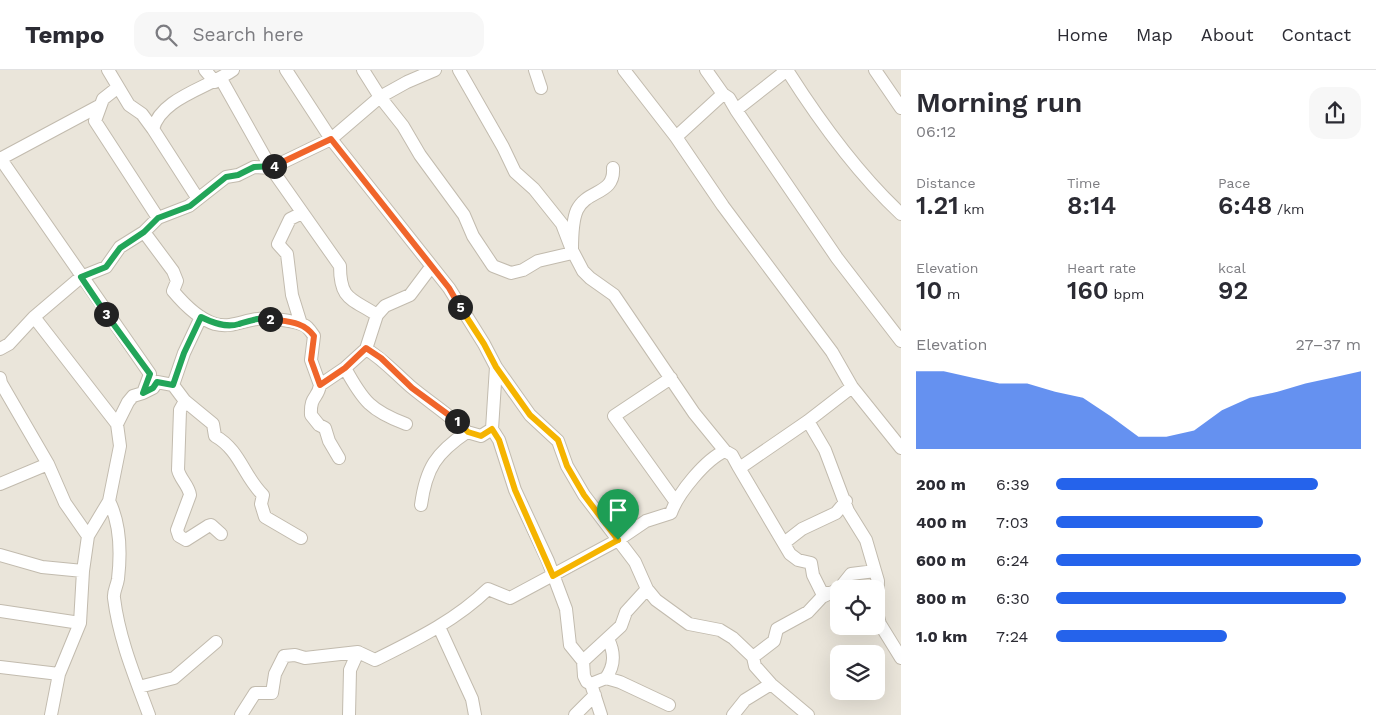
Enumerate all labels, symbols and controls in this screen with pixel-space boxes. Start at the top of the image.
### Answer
search box [134,12,484,57]
text: Tempo [25,21,104,49]
icon: search [152,21,180,49]
text: Search here [192,23,304,46]
text: Home [1057,24,1108,45]
text: Map [1136,24,1173,45]
text: About [1201,24,1253,45]
text: Contact [1281,24,1351,45]
text: Morning run [916,86,1082,119]
button: share [1309,87,1361,139]
text: 06:12 [916,122,956,141]
pin: 4 [262,154,286,178]
text: 4 [270,158,279,174]
text: Distance [916,175,976,191]
text: Time [1067,175,1100,191]
text: Pace [1218,175,1250,191]
text: 1.21 [916,191,959,220]
text: 8:14 [1067,191,1116,220]
text: 6:48 [1218,191,1272,220]
text: km [959,201,985,217]
text: /km [1272,201,1304,217]
text: Elevation [916,260,979,276]
text: Heart rate [1067,260,1136,276]
text: kcal [1218,260,1246,276]
text: 10 [916,276,942,305]
text: 160 [1067,276,1109,305]
text: 92 [1218,276,1248,305]
text: m [942,286,960,302]
text: bpm [1109,286,1144,302]
pin: 5 [448,294,472,320]
text: 5 [456,299,465,315]
pin: 3 [94,302,118,326]
text: 3 [102,306,111,322]
pin: 2 [258,306,282,332]
text: 2 [266,311,275,327]
text: Elevation [916,335,987,354]
text: 27–37 m [1296,335,1361,354]
pin: 1 [444,408,470,434]
text: 1 [454,413,461,429]
text: 200 m [916,475,966,494]
text: 6:39 [996,475,1030,494]
pin [597,489,639,540]
icon: arrive [604,496,632,524]
text: 400 m [916,513,967,532]
text: 7:03 [996,513,1029,532]
text: 600 m [916,551,966,570]
text: 6:24 [996,551,1029,570]
map controls [830,580,885,700]
button: locate [830,580,885,635]
text: 800 m [916,589,966,608]
text: 6:30 [996,589,1030,608]
text: 1.0 km [916,627,967,646]
text: 7:24 [996,627,1028,646]
button: layers [830,645,885,700]

